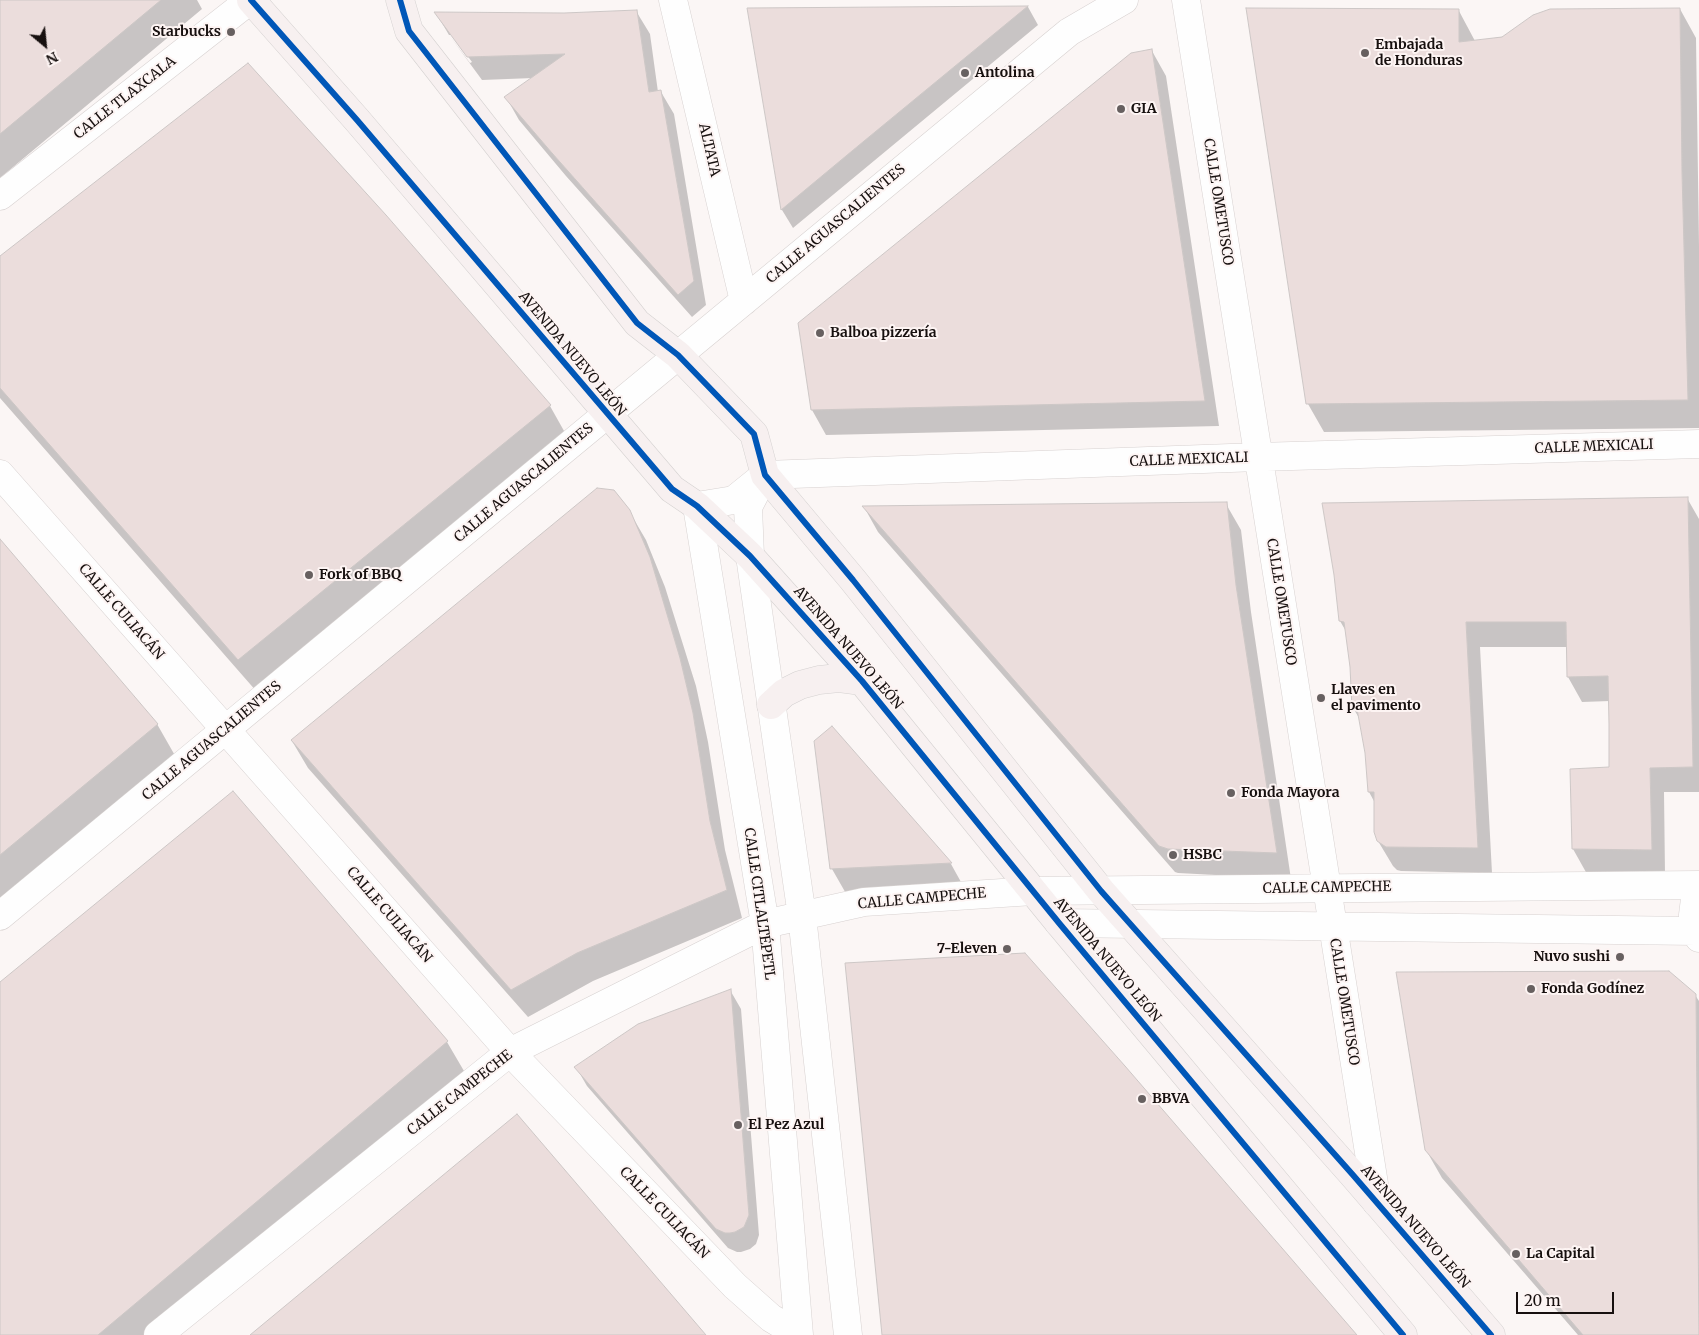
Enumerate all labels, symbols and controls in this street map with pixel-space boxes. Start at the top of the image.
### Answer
north arrow [20,20,70,70]
place label: Starbucks [152,24,221,40]
marker: Starbucks [225,26,237,38]
place label: Embajada de Honduras [1375,37,1463,70]
marker: Embajada de Honduras [1359,47,1371,59]
text: N [43,48,61,69]
street label: CALLE TLAXCALA [71,53,179,143]
place label: Antolina [975,65,1035,81]
marker: Antolina [959,67,971,79]
place label: GIA [1131,101,1157,117]
marker: GIA [1115,103,1127,115]
street label: ALTATA [695,122,723,178]
street label: CALLE OMETUSCO [1200,137,1236,267]
street label: CALLE AGUASCALIENTES [763,161,909,287]
street label: AVENIDA NUEVO LEÓN [515,288,629,420]
place label: Balboa pizzería [830,325,937,341]
marker: Balboa pizzería [814,327,826,339]
street label: CALLE AGUASCALIENTES [451,420,597,546]
street label: CALLE MEXICALI [1534,437,1654,457]
street label: CALLE MEXICALI [1129,450,1249,470]
street label: CALLE OMETUSCO [1263,537,1299,667]
street label: CALLE CULIACÁN [75,561,167,663]
place label: Fork of BBQ [319,567,401,583]
marker: Fork of BBQ [303,569,315,581]
street label: AVENIDA NUEVO LEÓN [790,583,906,713]
street label: CALLE AGUASCALIENTES [139,678,285,804]
place label: Llaves en el pavimento [1331,682,1421,714]
marker: Llaves en el pavimento [1315,692,1327,704]
place label: Fonda Mayora [1241,785,1339,801]
marker: Fonda Mayora [1225,787,1237,799]
street label: CALLE CITLALTÉPETL [740,827,778,981]
place label: HSBC [1183,847,1222,863]
marker: HSBC [1167,849,1179,861]
street label: CALLE CULIACÁN [343,864,435,966]
street label: CALLE CAMPECHE [1263,878,1391,898]
street label: CALLE CAMPECHE [857,885,987,913]
street label: AVENIDA NUEVO LEÓN [1050,894,1164,1026]
street label: CALLE OMETUSCO [1326,937,1362,1067]
place label: 7-Eleven [937,941,997,957]
marker: 7-Eleven [1001,943,1013,955]
place label: Nuvo sushi [1533,949,1610,965]
marker: Nuvo sushi [1614,951,1626,963]
place label: Fonda Godínez [1541,981,1644,997]
marker: Fonda Godínez [1525,983,1537,995]
street label: CALLE CAMPECHE [404,1047,516,1139]
place label: BBVA [1152,1091,1189,1107]
marker: BBVA [1136,1093,1148,1105]
place label: El Pez Azul [748,1117,824,1133]
marker: El Pez Azul [732,1119,744,1131]
street label: AVENIDA NUEVO LEÓN [1357,1162,1473,1292]
street label: CALLE CULIACÁN [616,1164,712,1262]
place label: La Capital [1526,1246,1595,1262]
marker: La Capital [1510,1248,1522,1260]
scale bar [1519,1282,1616,1314]
text: 20 m [1524,1291,1561,1310]

